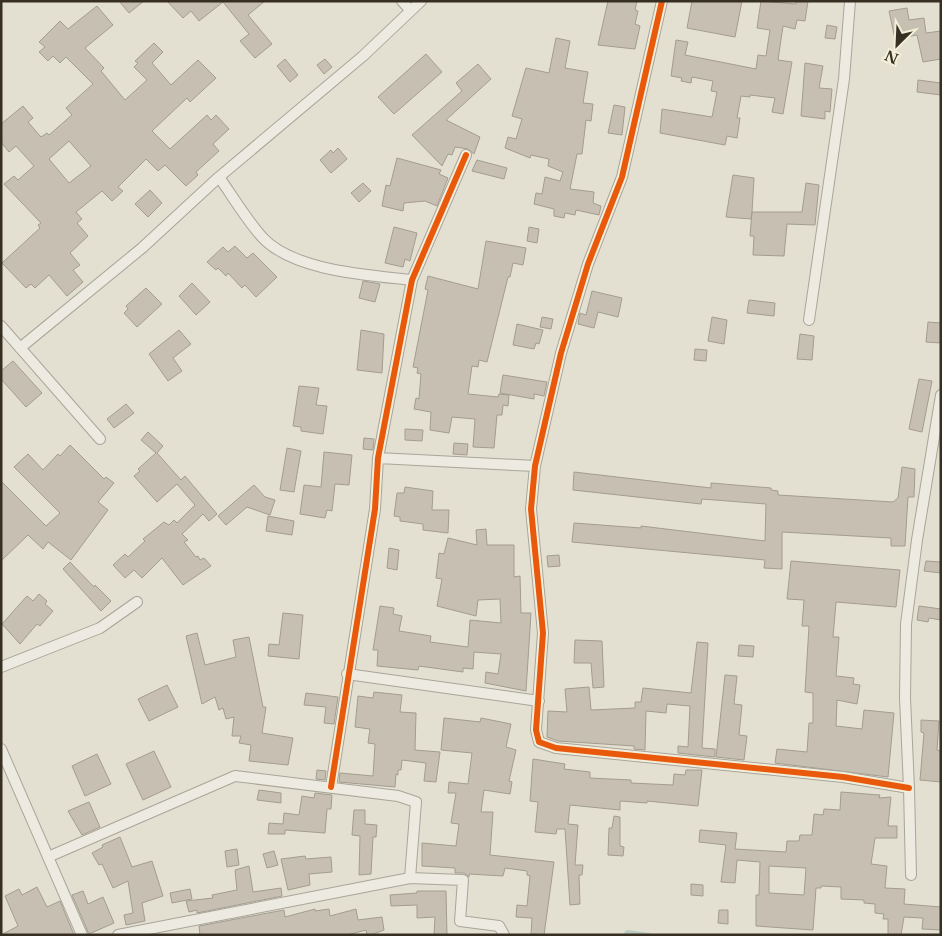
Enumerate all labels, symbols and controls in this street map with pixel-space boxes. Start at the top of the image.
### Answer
north arrow [872,20,922,70]
text: N [882,46,901,68]

